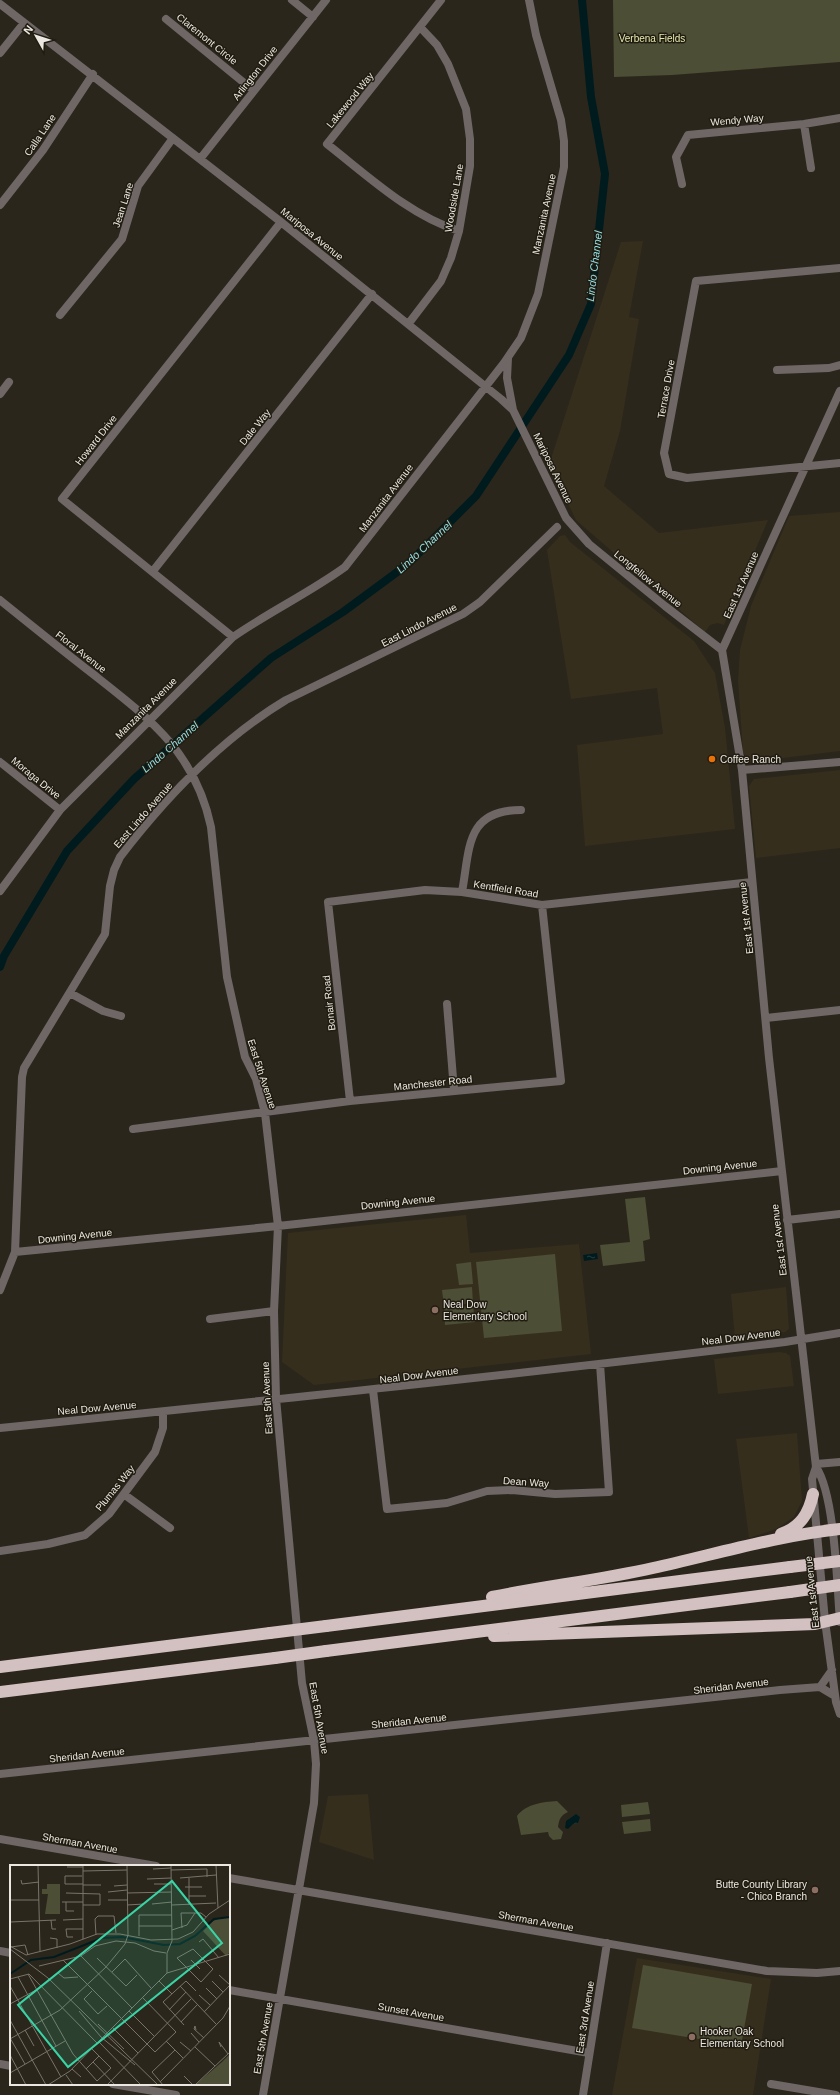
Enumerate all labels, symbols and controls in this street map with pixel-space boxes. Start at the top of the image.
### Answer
street label: Claremont Circle [175,11,240,67]
north arrow [16,16,56,56]
text: N [21,23,35,37]
park label: Verbena Fields [619,33,685,44]
street label: Arlington Drive [230,43,280,102]
street label: Lakewood Way [324,70,376,130]
street label: Calla Lane [22,112,58,158]
street label: Wendy Way [710,112,764,128]
street label: Woodside Lane [443,162,466,233]
street label: Manzanita Avenue [530,172,558,255]
street label: Jean Lane [111,181,136,229]
street label: Mariposa Avenue [279,205,346,263]
water label: Lindo Channel [584,230,604,302]
street label: Terrace Drive [655,358,677,419]
street label: Dale Way [237,407,273,447]
street label: Howard Drive [73,412,119,467]
street label: Mariposa Avenue [531,431,575,505]
street label: Manzanita Avenue [357,462,415,534]
water label: Lindo Channel [394,518,454,576]
street label: Longfellow Avenue [612,548,684,610]
street label: East 1st Avenue [721,549,761,620]
street label: East Lindo Avenue [379,601,459,649]
street label: Floral Avenue [54,629,109,675]
street label: Manzanita Avenue [113,675,179,741]
water label: Lindo Channel [139,719,201,775]
marker: Coffee Ranch [707,754,717,764]
place label: Coffee Ranch [720,754,781,765]
street label: Moraga Drive [9,755,63,801]
street label: East Lindo Avenue [112,780,175,850]
street label: Kentfield Road [473,878,539,900]
street label: East 1st Avenue [737,881,755,954]
street label: Bonair Road [321,975,337,1031]
street label: East 5th Avenue [246,1038,279,1111]
street label: Manchester Road [393,1073,473,1093]
street label: Downing Avenue [682,1158,758,1176]
street label: Downing Avenue [360,1193,436,1211]
street label: East 1st Avenue [769,1203,789,1276]
street label: Downing Avenue [37,1227,113,1245]
place label: Neal Dow Elementary School [443,1299,527,1322]
marker: Neal Dow Elementary School [430,1305,440,1315]
street label: Neal Dow Avenue [701,1327,781,1347]
street label: East 5th Avenue [260,1361,274,1435]
street label: Neal Dow Avenue [379,1365,459,1385]
street label: Neal Dow Avenue [57,1399,137,1417]
street label: Plumas Way [93,1463,137,1513]
street label: Dean Way [503,1475,549,1489]
street label: East 1st Avenue [803,1555,821,1628]
street label: Sheridan Avenue [693,1676,770,1696]
street label: East 5th Avenue [307,1681,331,1755]
street label: Sheridan Avenue [371,1712,448,1730]
street label: Sheridan Avenue [49,1746,126,1764]
street label: Sherman Avenue [41,1831,119,1855]
inset map [10,1865,230,2085]
place label: Butte County Library - Chico Branch [716,1879,807,1902]
marker: Butte County Library - Chico Branch [810,1885,820,1895]
street label: Sherman Avenue [497,1909,575,1933]
street label: East 3rd Avenue [574,1980,596,2054]
street label: East 5th Avenue [251,2001,275,2075]
street label: Sunset Avenue [377,2001,445,2023]
place label: Hooker Oak Elementary School [700,2026,784,2049]
marker: Hooker Oak Elementary School [687,2032,697,2042]

